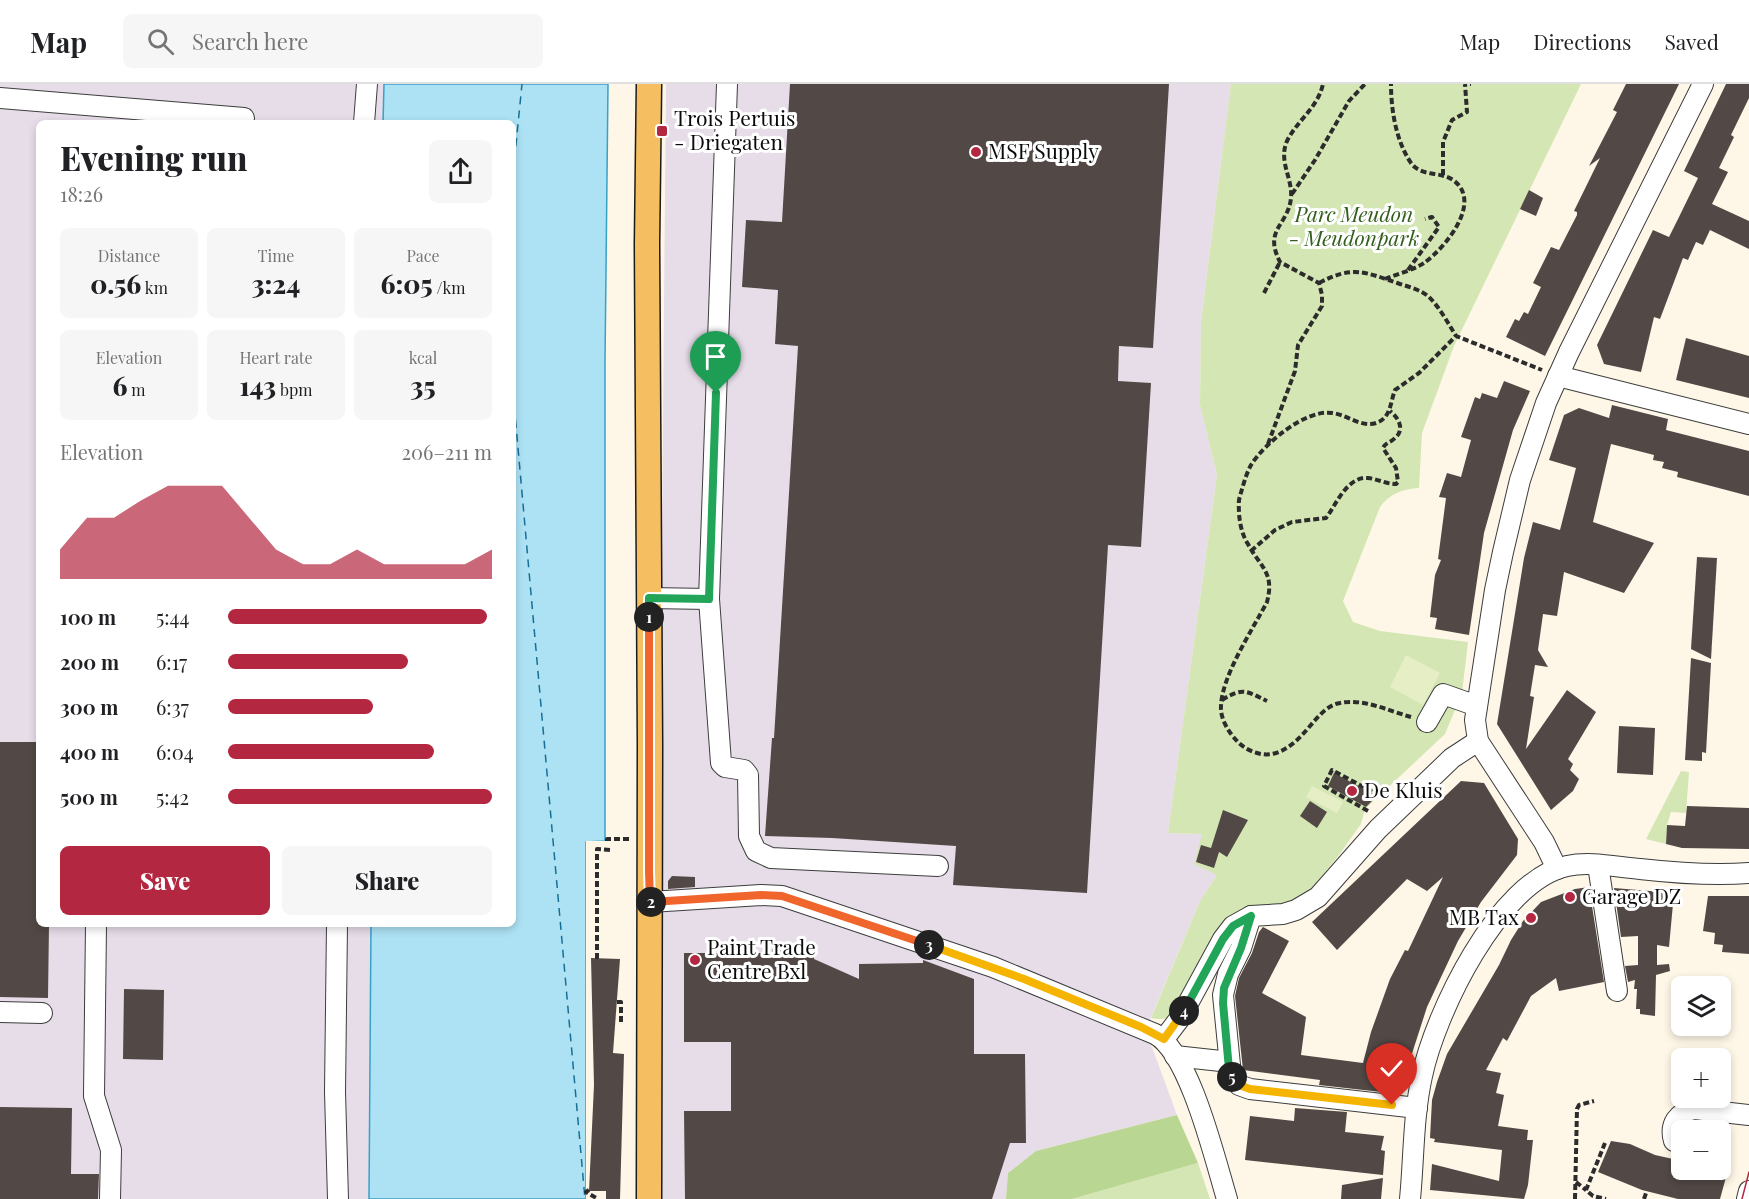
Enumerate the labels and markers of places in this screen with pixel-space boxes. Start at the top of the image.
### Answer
place label: Trois Pertuis - Driegaten [674,103,795,155]
marker: Trois Pertuis - Driegaten [655,124,669,138]
place label: MSF Supply [988,136,1099,164]
marker: MSF Supply [969,145,983,159]
pin [690,331,741,393]
pin: 1 [634,602,664,632]
place label: De Kluis [1364,775,1443,803]
marker: De Kluis [1345,784,1359,798]
place label: Garage DZ [1582,881,1681,909]
pin: 2 [636,887,666,917]
marker: Garage DZ [1563,890,1577,904]
place label: MB Tax [1449,902,1519,930]
marker: MB Tax [1524,911,1538,925]
pin: 3 [914,930,944,960]
place label: Paint Trade Centre Bxl [707,932,816,984]
marker: Paint Trade Centre Bxl [688,953,702,967]
pin: 4 [1169,996,1199,1026]
pin [1366,1043,1417,1105]
pin: 5 [1217,1062,1247,1092]

